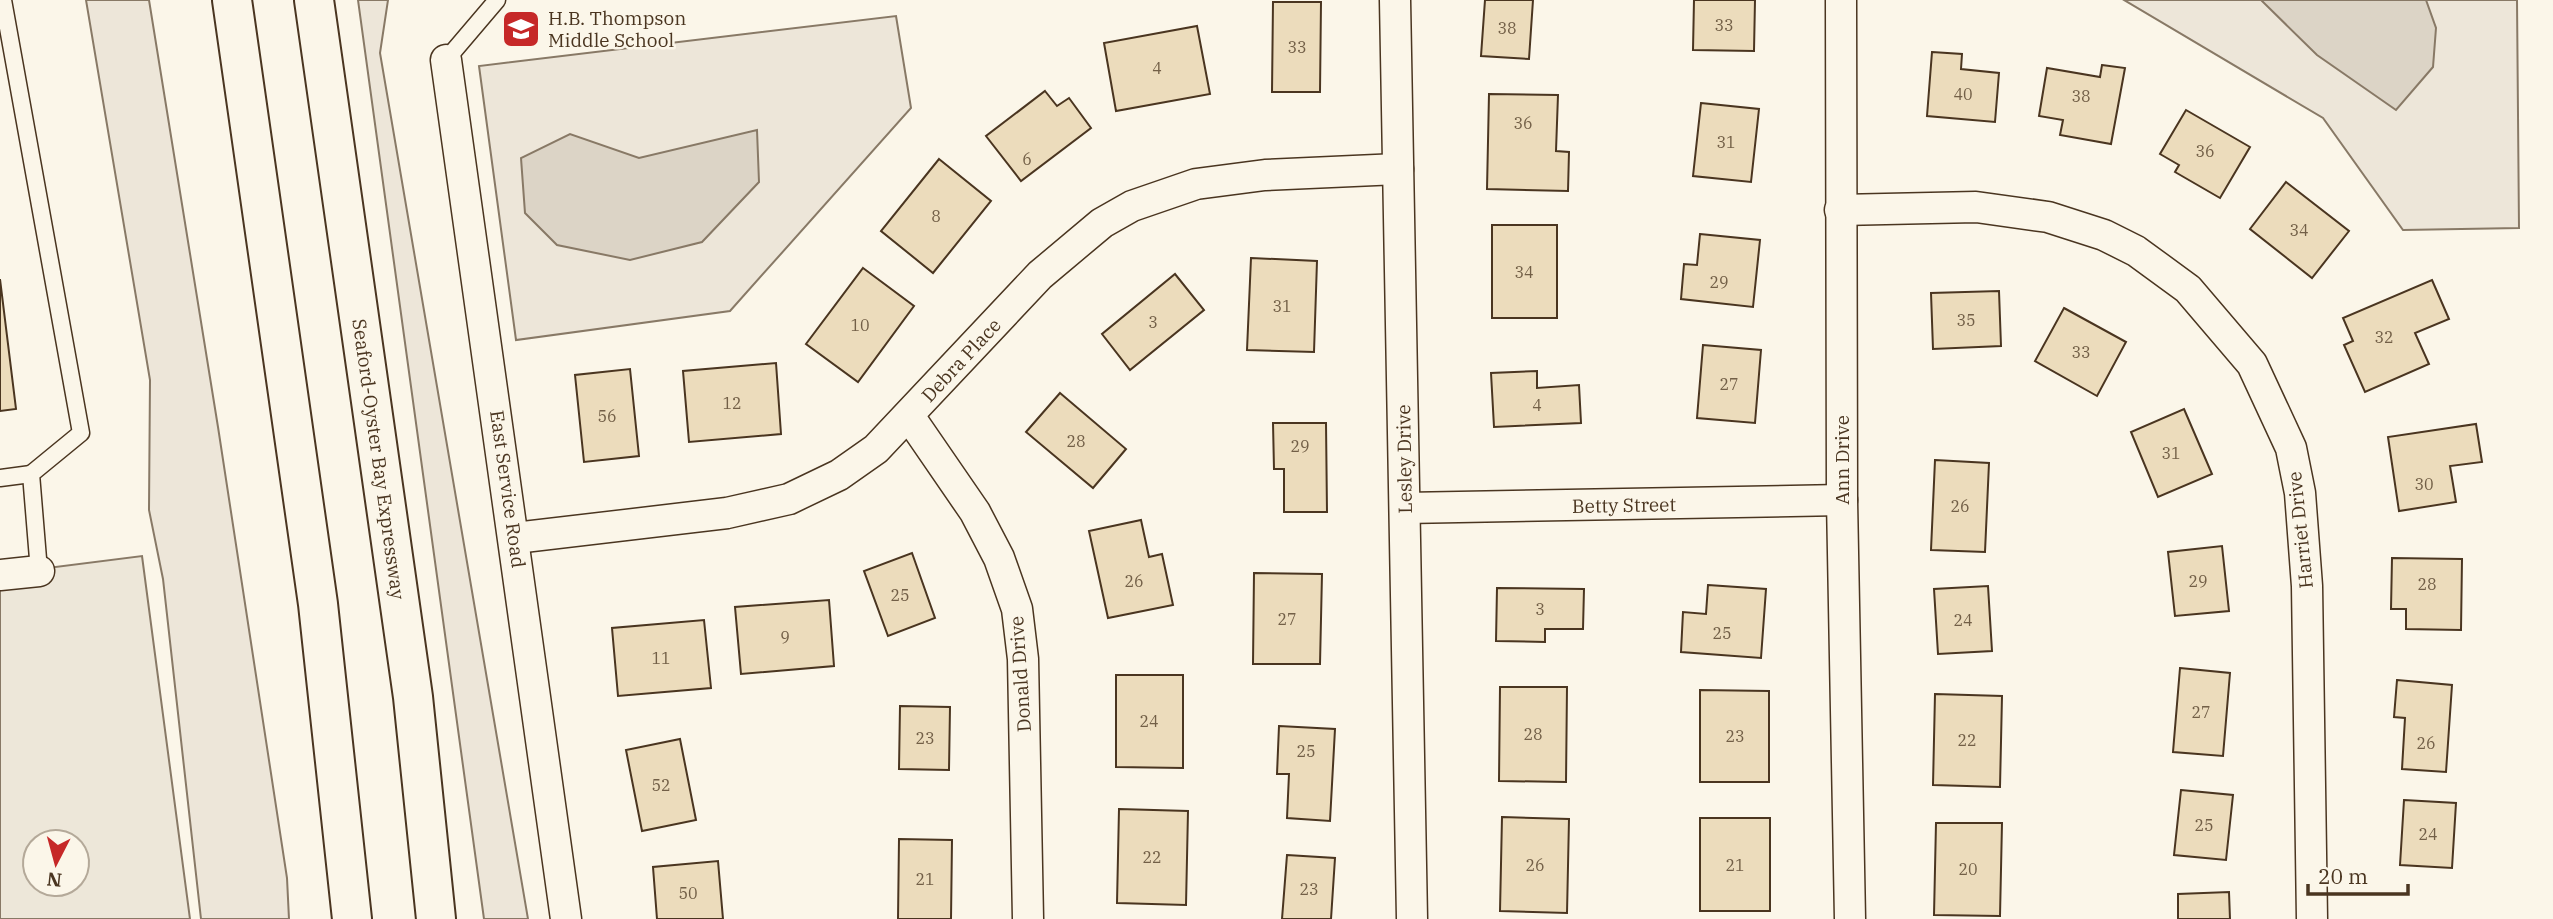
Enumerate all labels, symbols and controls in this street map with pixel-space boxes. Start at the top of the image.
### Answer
place label: H.B. Thompson Middle School [548,6,686,52]
school or university icon: H.B. Thompson Middle School [500,8,542,50]
house number: 33 [1714,15,1734,35]
house number: 38 [1497,18,1517,38]
house number: 33 [1287,37,1307,57]
house number: 4 [1152,58,1162,78]
house number: 40 [1953,84,1973,104]
house number: 38 [2071,86,2091,106]
house number: 36 [1513,113,1533,133]
house number: 31 [1716,132,1736,152]
house number: 36 [2195,141,2215,161]
house number: 6 [1022,149,1032,169]
house number: 8 [931,206,941,226]
house number: 34 [2289,220,2309,240]
house number: 34 [1514,262,1534,282]
house number: 29 [1709,272,1729,292]
house number: 31 [1272,296,1292,316]
house number: 35 [1956,310,1976,330]
house number: 3 [1148,312,1158,332]
street label: Debra Place [916,313,1006,407]
house number: 10 [850,315,870,335]
street label: Seaford-Oyster Bay Expressway [347,317,411,602]
house number: 32 [2374,327,2394,347]
house number: 33 [2071,342,2091,362]
house number: 27 [1719,374,1739,394]
house number: 12 [722,393,742,413]
house number: 4 [1532,395,1542,415]
street label: Lesley Drive [1391,404,1417,514]
house number: 56 [597,406,617,426]
street label: East Service Road [485,409,531,569]
street label: Ann Drive [1830,415,1854,505]
house number: 28 [1066,431,1086,451]
house number: 29 [1290,436,1310,456]
house number: 31 [2161,443,2181,463]
street label: Harriet Drive [2282,470,2318,590]
house number: 30 [2414,474,2434,494]
street label: Betty Street [1572,492,1677,518]
house number: 26 [1950,496,1970,516]
house number: 26 [1124,571,1144,591]
house number: 29 [2188,571,2208,591]
house number: 28 [2417,574,2437,594]
house number: 25 [890,585,910,605]
house number: 3 [1535,599,1545,619]
house number: 27 [1277,609,1297,629]
house number: 24 [1953,610,1973,630]
street label: Donald Drive [1004,615,1036,733]
house number: 25 [1712,623,1732,643]
house number: 9 [780,627,790,647]
house number: 11 [651,648,671,668]
house number: 27 [2191,702,2211,722]
house number: 24 [1139,711,1159,731]
house number: 28 [1523,724,1543,744]
house number: 23 [1725,726,1745,746]
house number: 23 [915,728,935,748]
house number: 22 [1957,730,1977,750]
house number: 26 [2416,733,2436,753]
house number: 25 [1296,741,1316,761]
house number: 52 [651,775,671,795]
house number: 25 [2194,815,2214,835]
house number: 24 [2418,824,2438,844]
north arrow [21,828,91,898]
house number: 22 [1142,847,1162,867]
scale bar [2308,852,2408,896]
house number: 26 [1525,855,1545,875]
house number: 21 [1725,855,1745,875]
house number: 20 [1958,859,1978,879]
text: 20 m [2318,862,2368,890]
text: N [45,867,63,893]
house number: 21 [915,869,935,889]
house number: 23 [1299,879,1319,899]
house number: 50 [678,883,698,903]

